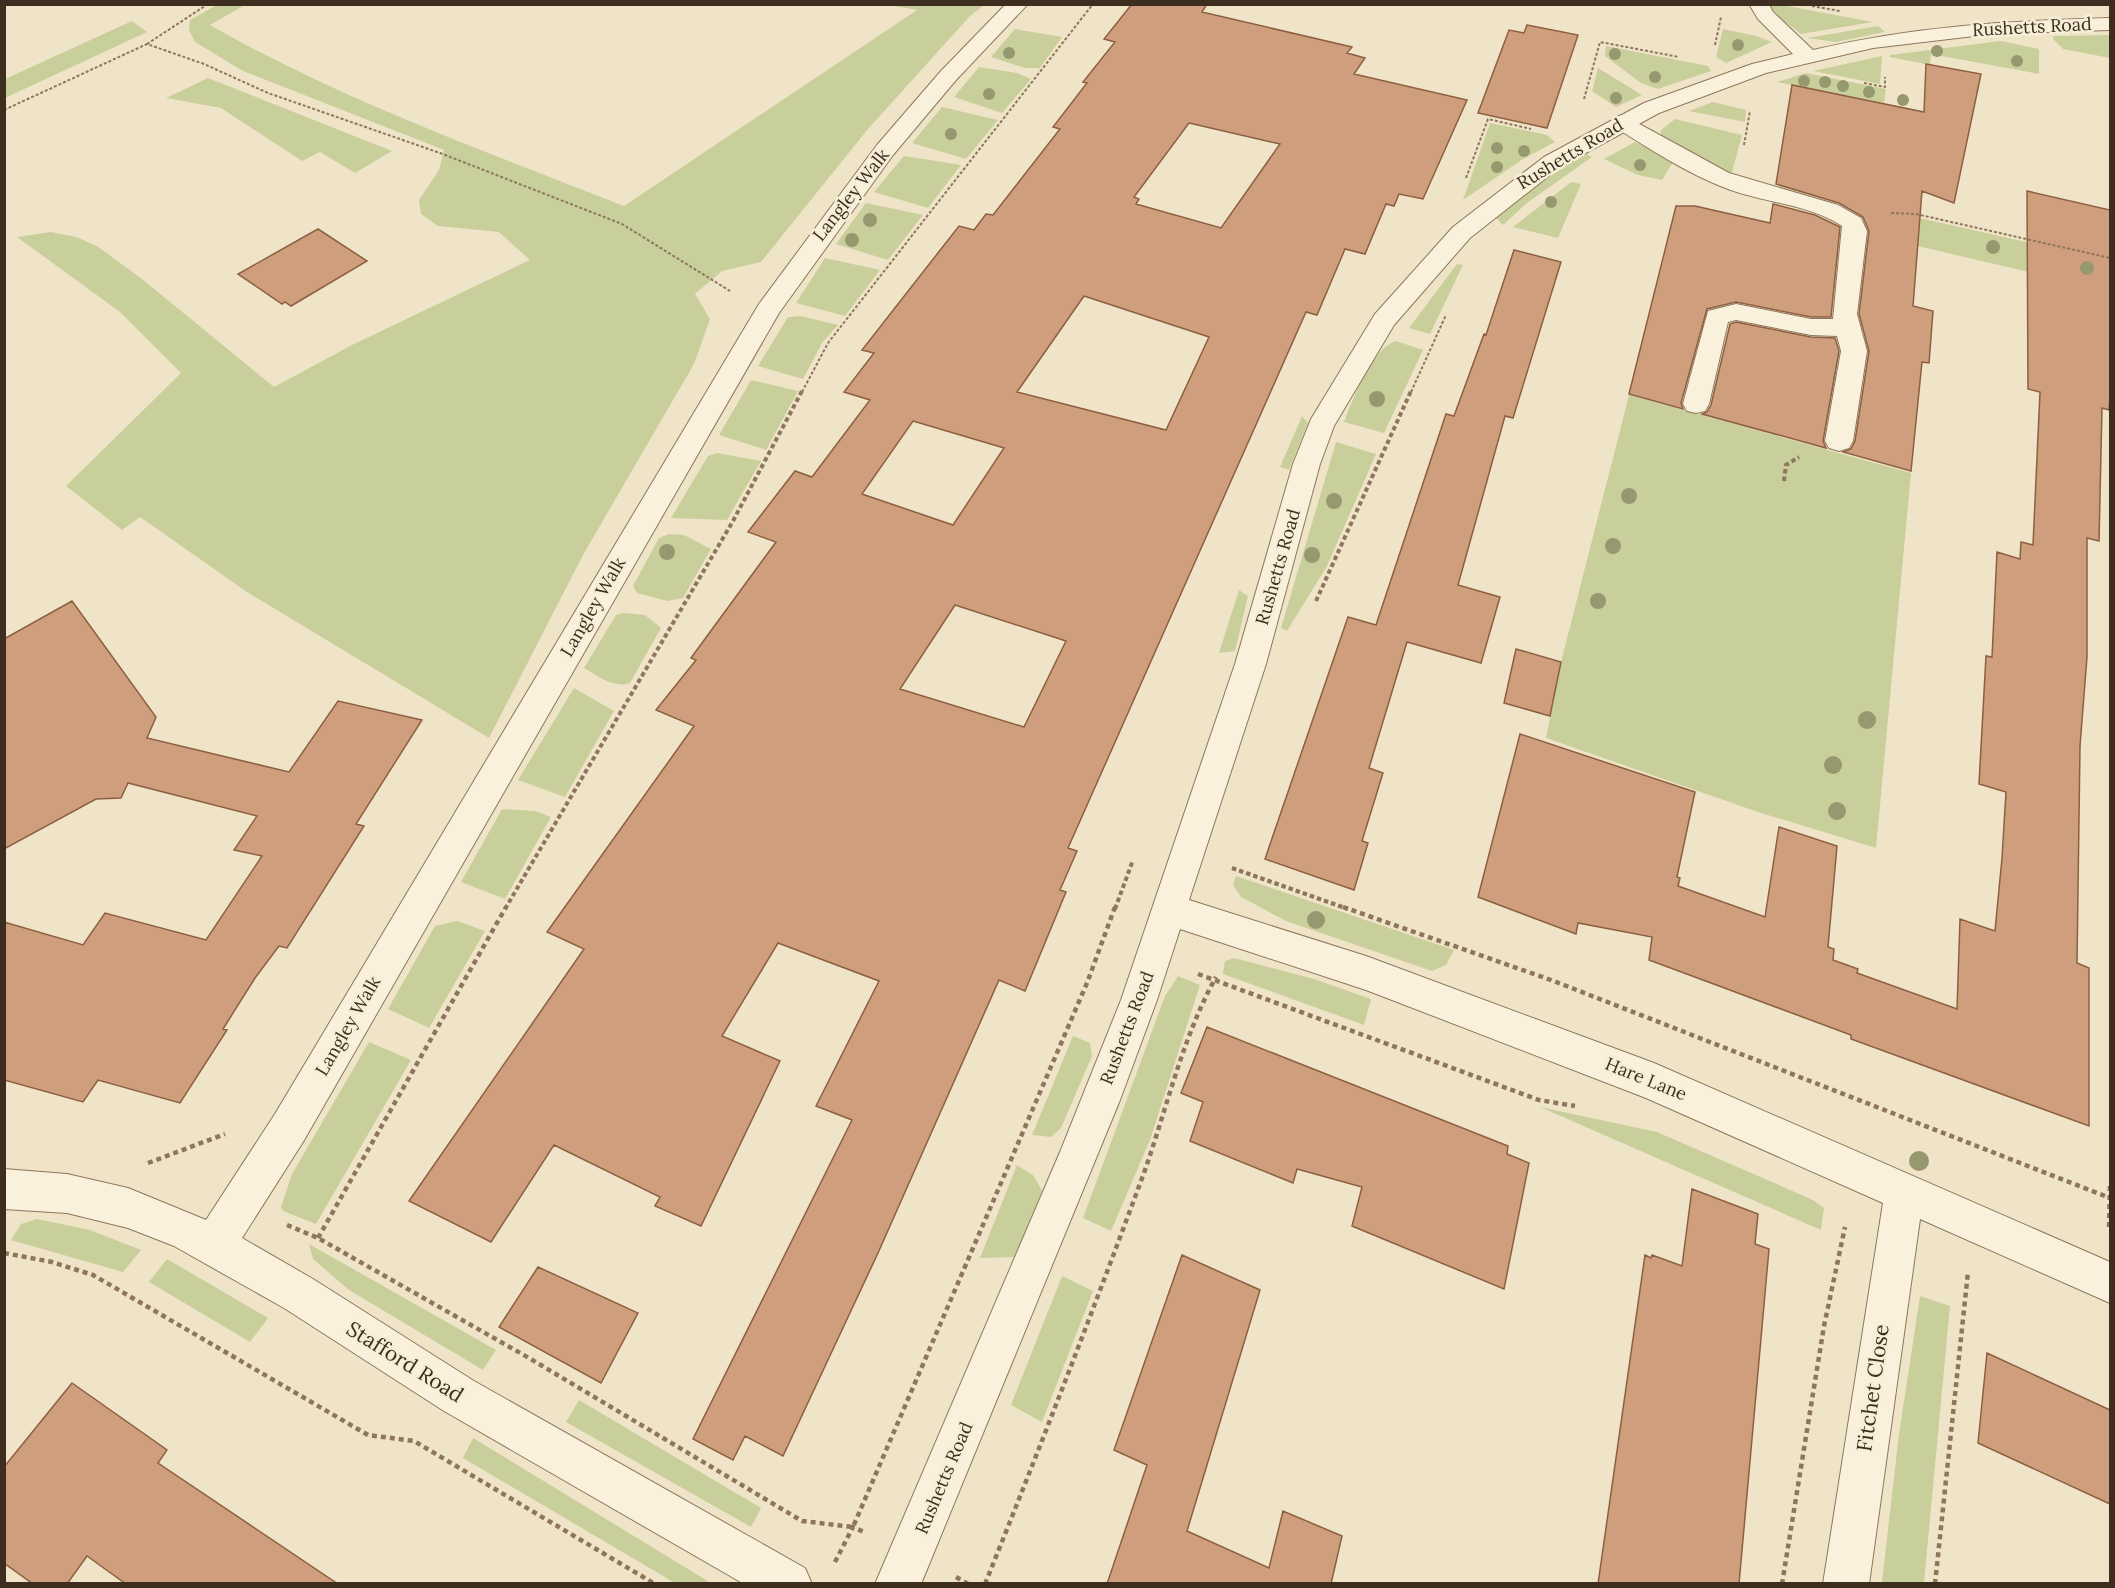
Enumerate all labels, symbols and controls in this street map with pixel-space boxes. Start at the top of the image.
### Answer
street label: Rushetts Road [1972,12,2093,41]
street label: Rushetts Road [1512,113,1627,194]
street label: Langley Walk [807,144,894,246]
street label: Rushetts Road [1250,506,1305,628]
street label: Langley Walk [555,553,631,661]
street label: Rushetts Road [1094,968,1159,1088]
street label: Langley Walk [310,972,386,1080]
street label: Hare Lane [1602,1052,1691,1105]
street label: Stafford Road [342,1315,469,1408]
street label: Fitchet Close [1850,1323,1895,1453]
street label: Rushetts Road [910,1418,978,1537]

